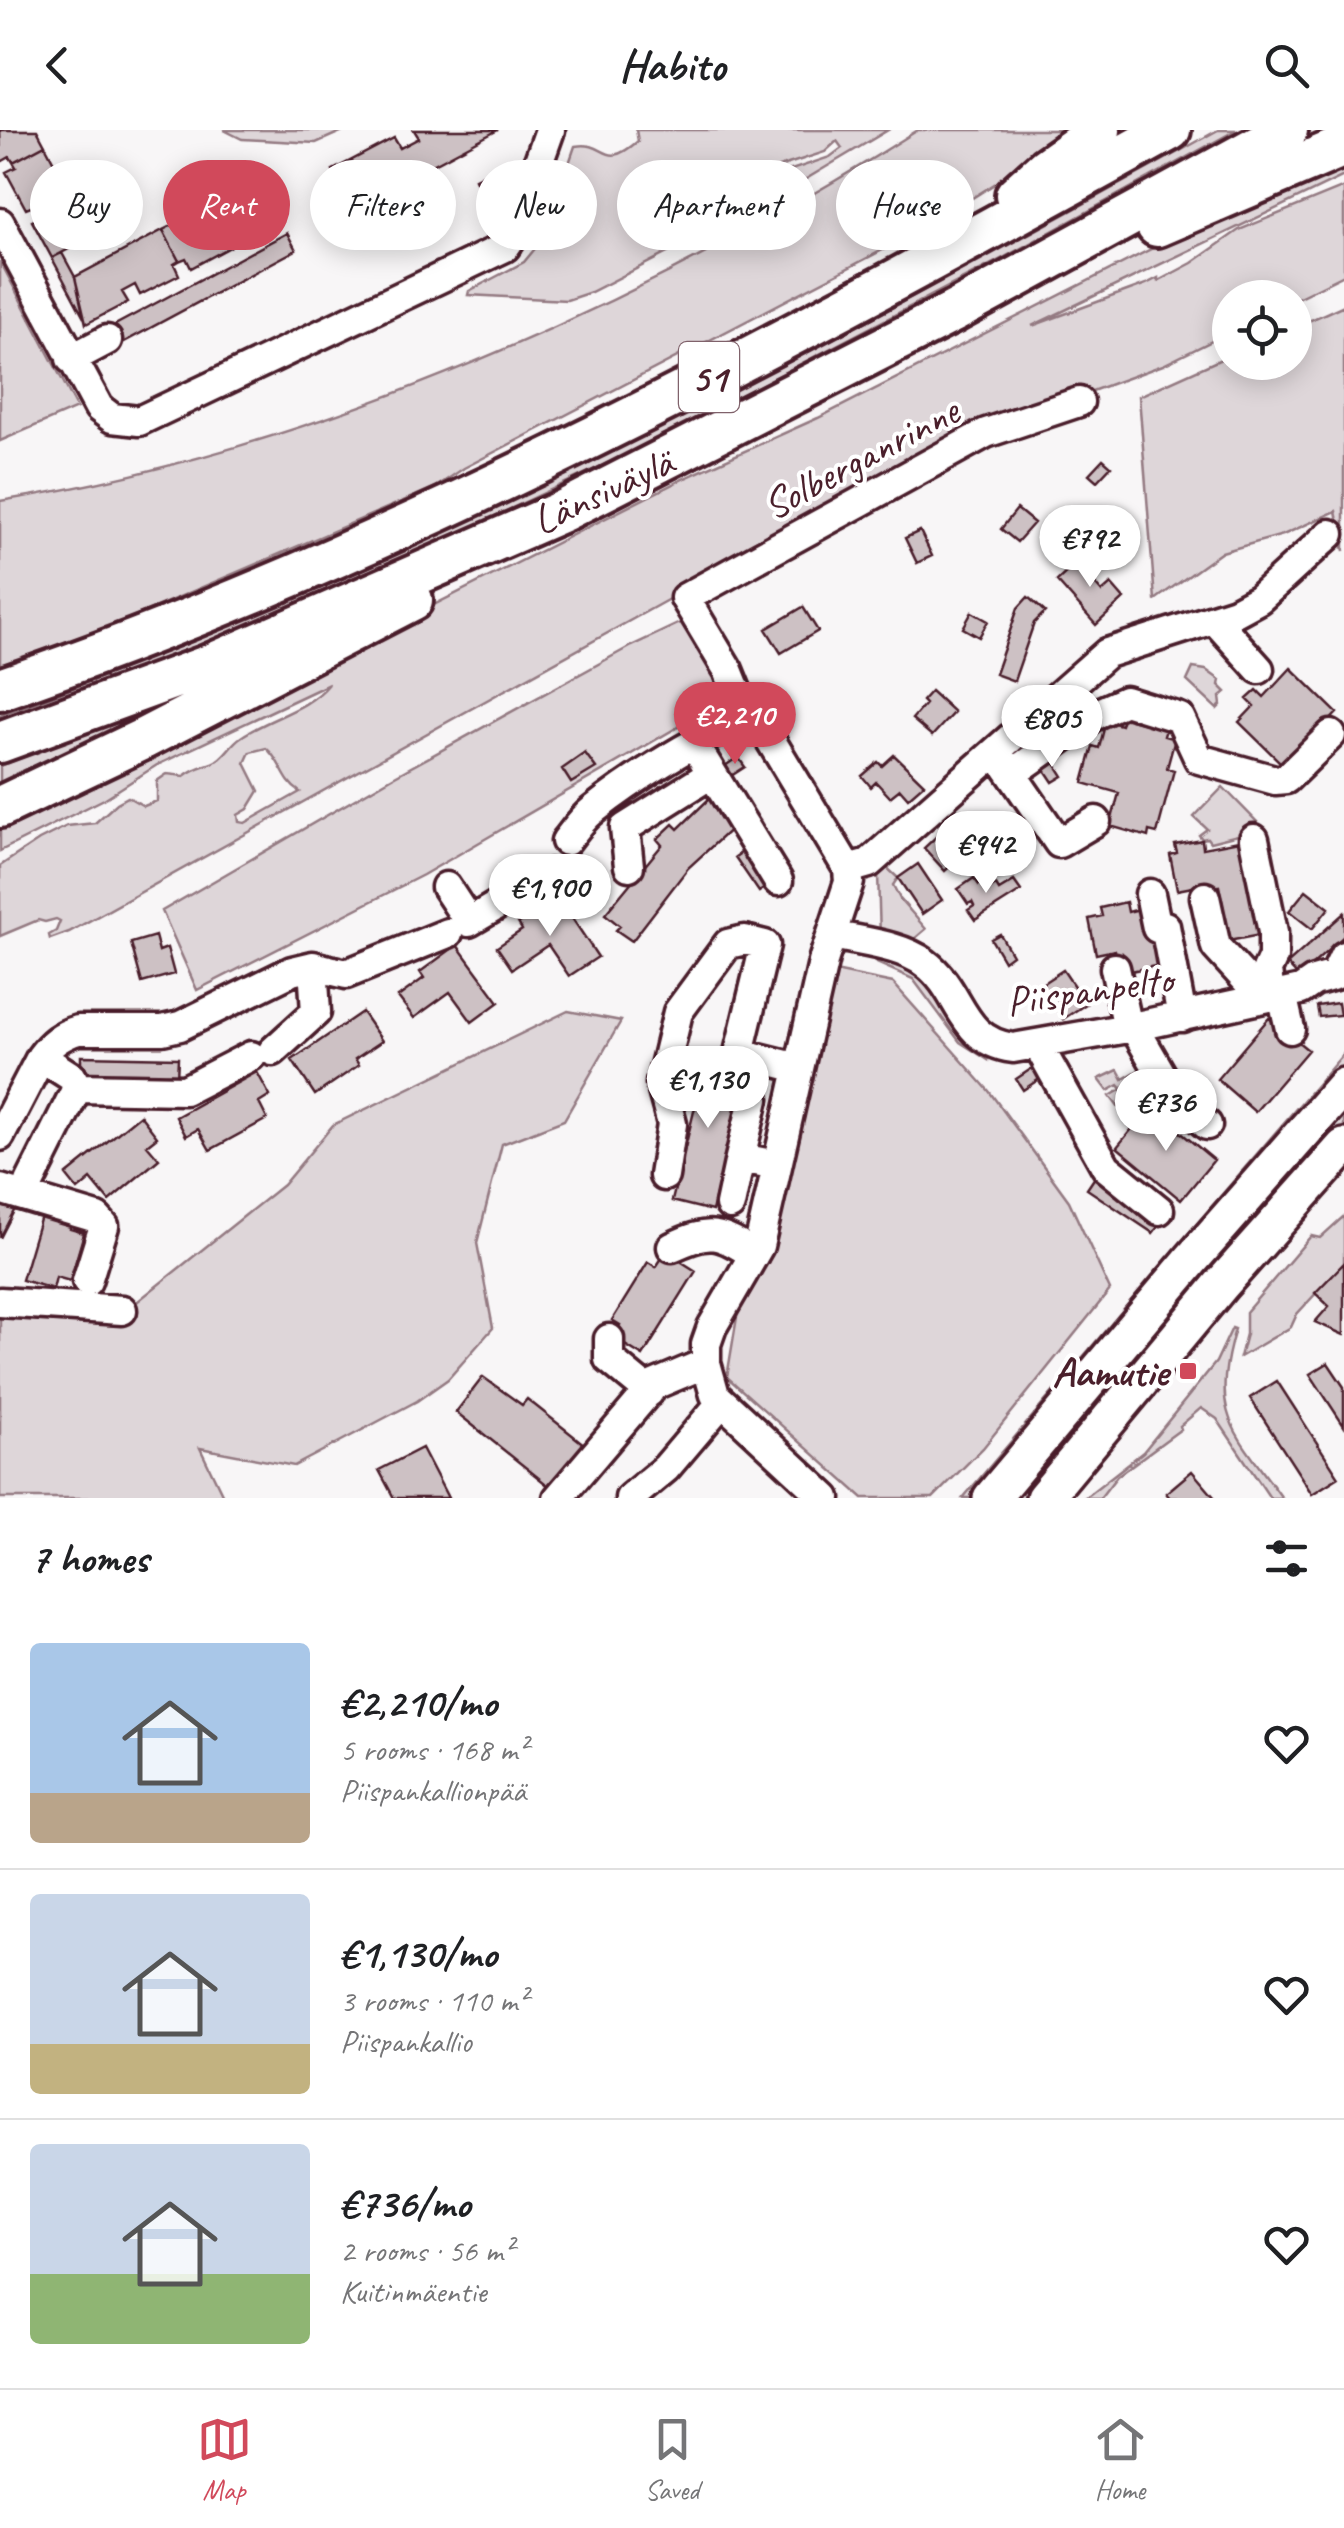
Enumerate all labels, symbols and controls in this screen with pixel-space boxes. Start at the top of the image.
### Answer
text: Habito [619,37,725,94]
icon: back [30,38,85,93]
icon: search [1259,38,1314,93]
chip: Buy [30,160,143,250]
chip: Rent [163,160,290,250]
chip: Filters [310,160,456,250]
chip: New [476,160,597,250]
chip: Apartment [617,160,816,250]
chip: House [836,160,974,250]
map controls [1212,280,1312,380]
button: locate [1212,280,1312,380]
road number: 51 [679,342,739,412]
street label: Solberganrinne [754,383,970,532]
street label: Länsiväylä [524,435,684,547]
pin: €792 [1031,505,1149,590]
text: €792 [1061,517,1119,558]
pin: €2,210 [654,682,816,767]
pin: €805 [993,685,1111,770]
text: €2,210 [696,694,774,735]
text: €805 [1023,697,1081,738]
pin: €942 [927,811,1045,896]
text: €942 [957,823,1015,864]
pin: €1,900 [469,854,631,939]
text: €1,900 [511,866,589,907]
street label: Piispanpelto [1003,952,1180,1028]
pin: €1,130 [627,1046,789,1131]
text: €1,130 [669,1058,747,1099]
pin: €736 [1107,1069,1225,1154]
text: €736 [1137,1081,1195,1122]
place label: Aamutie [1052,1346,1172,1399]
marker: Aamutie [1177,1360,1199,1382]
icon: filters [1259,1531,1314,1586]
text: 7 homes [30,1532,148,1585]
text: €2,210/mo [340,1676,497,1729]
icon: home [110,1683,230,1803]
icon: heart [1259,1716,1314,1771]
text: 5 rooms · 168 m² [340,1729,527,1770]
text: Piispankallionpää [340,1770,526,1811]
text: €1,130/mo [340,1927,497,1980]
icon: home [110,1934,230,2054]
icon: heart [1259,1967,1314,2022]
text: 3 rooms · 110 m² [340,1980,527,2021]
text: Piispankallio [340,2021,471,2062]
text: €736/mo [340,2177,470,2230]
icon: home [110,2184,230,2304]
icon: heart [1259,2217,1314,2272]
text: 2 rooms · 56 m² [340,2230,513,2271]
text: Kuitinmäentie [340,2271,487,2312]
tab: Map [197,2412,252,2507]
tab: Saved [645,2412,700,2507]
tab: Home [1093,2412,1148,2507]

